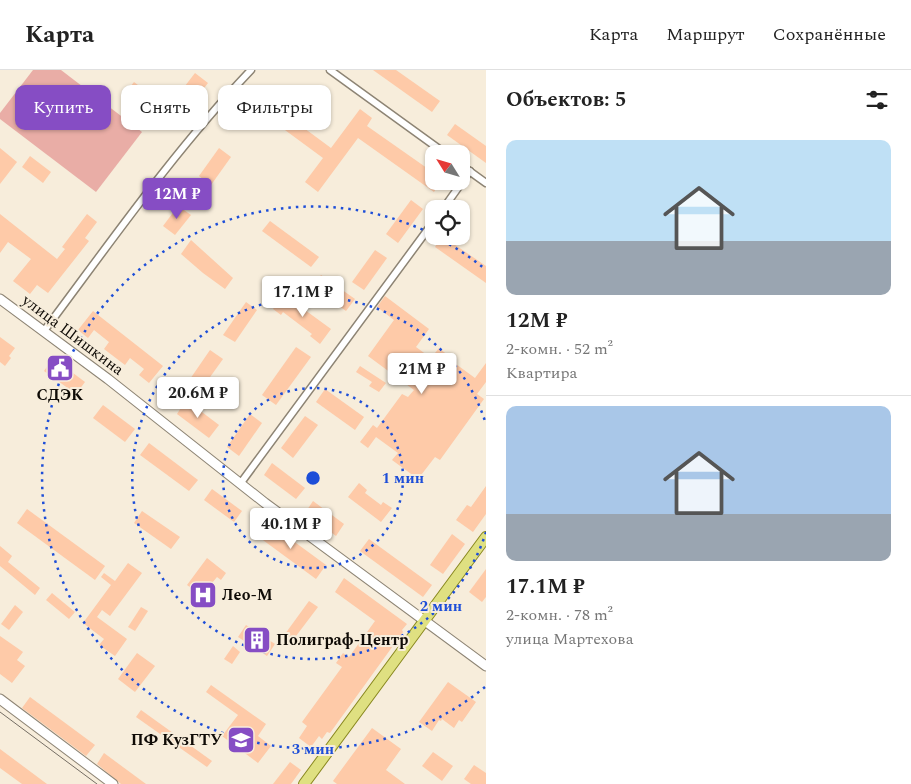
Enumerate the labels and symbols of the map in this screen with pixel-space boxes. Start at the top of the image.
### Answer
north arrow [425,145,470,190]
pin: 12M ₽ [142,178,212,220]
pin: 17.1M ₽ [257,276,349,318]
street label: улица Шишкина [16,288,129,382]
pin: 21M ₽ [387,352,457,395]
public building icon: СДЭК [45,353,75,383]
pin: 20.6M ₽ [152,376,244,419]
place label: СДЭК [37,383,84,407]
text: 1 мин [382,467,424,490]
centre of rings [304,469,322,487]
pin: 40.1M ₽ [245,508,337,550]
hospital icon: Лео-М [188,580,218,610]
place label: Лео-М [222,583,273,607]
text: 2 мин [420,595,462,618]
building icon: Полиграф-Центр [242,625,272,655]
place label: Полиграф-Центр [276,628,408,652]
school or university icon: ПФ КузГТУ [226,725,256,755]
place label: ПФ КузГТУ [131,728,222,752]
text: 3 мин [292,738,334,761]

